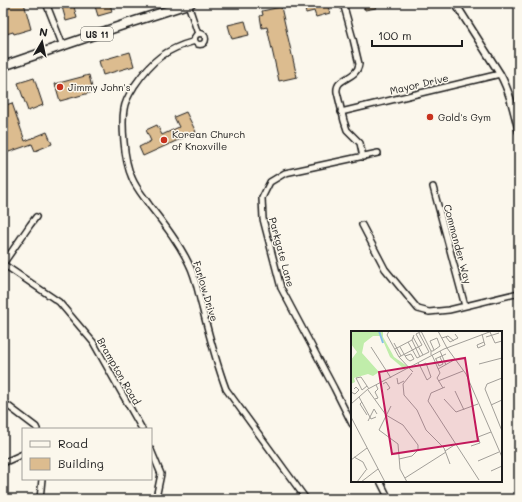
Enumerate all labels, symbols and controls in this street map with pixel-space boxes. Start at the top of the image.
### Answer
north arrow [22,22,62,62]
scale bar [372,22,462,48]
text: N [38,24,49,40]
road number: US 11 [81,27,113,41]
text: 100 m [378,27,412,43]
street label: Mayor Drive [388,70,450,98]
place label: Jimmy John's [68,80,131,94]
marker: Jimmy John's [55,82,65,92]
place label: Gold's Gym [438,110,491,124]
marker: Gold's Gym [425,112,435,122]
place label: Korean Church of Knoxville [172,127,245,153]
marker: Korean Church of Knoxville [159,135,169,145]
street label: Commander Way [441,203,475,285]
street label: Parkgate Lane [266,216,298,288]
street label: Farlow Drive [190,259,222,323]
inset map [351,331,502,482]
street label: Brampton Road [94,335,144,407]
legend [22,428,152,480]
text: Road [58,435,88,451]
text: Building [58,455,104,471]

